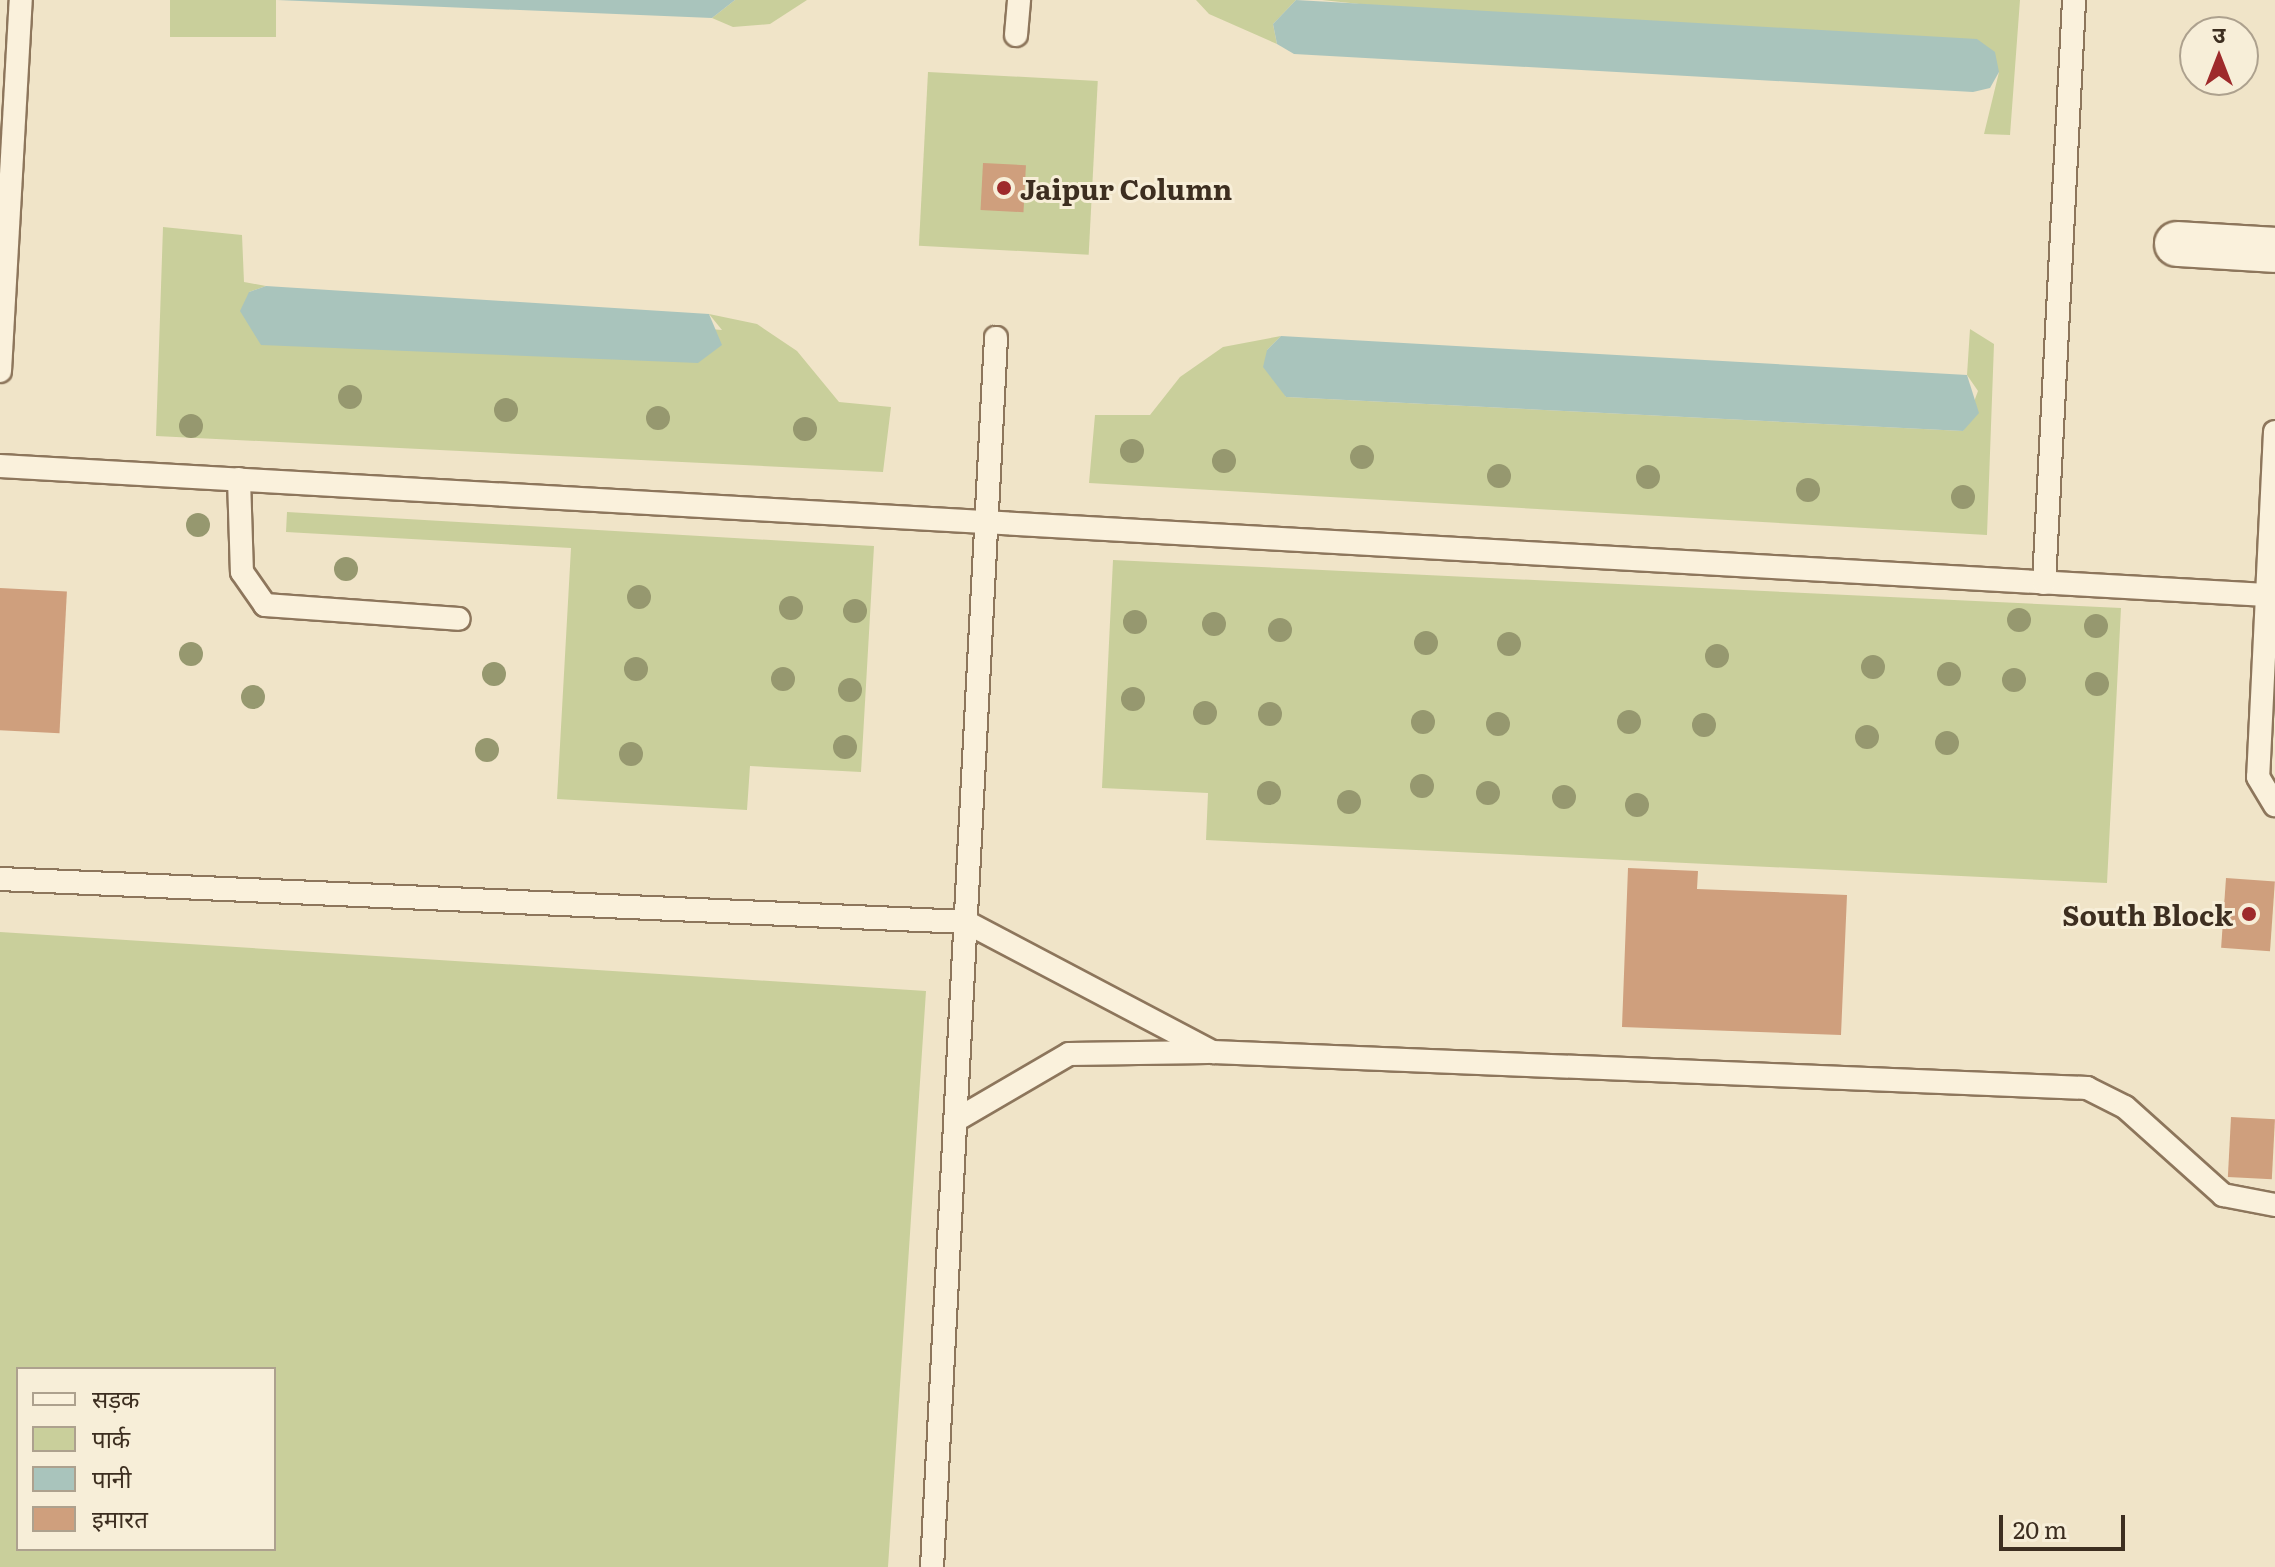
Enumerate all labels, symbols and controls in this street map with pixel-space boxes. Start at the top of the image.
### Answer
north arrow [2179,16,2259,96]
text: उ [2213,17,2225,50]
place label: Jaipur Column [1020,171,1232,205]
marker: Jaipur Column [995,179,1013,197]
place label: South Block [2062,897,2233,931]
marker: South Block [2240,905,2258,923]
legend [16,1367,276,1551]
text: सड़क [92,1380,140,1415]
text: पार्क [92,1420,130,1455]
text: पानी [92,1460,131,1495]
scale bar [2003,1499,2129,1549]
text: इमारत [92,1500,148,1535]
text: 20 m [2013,1511,2067,1546]

